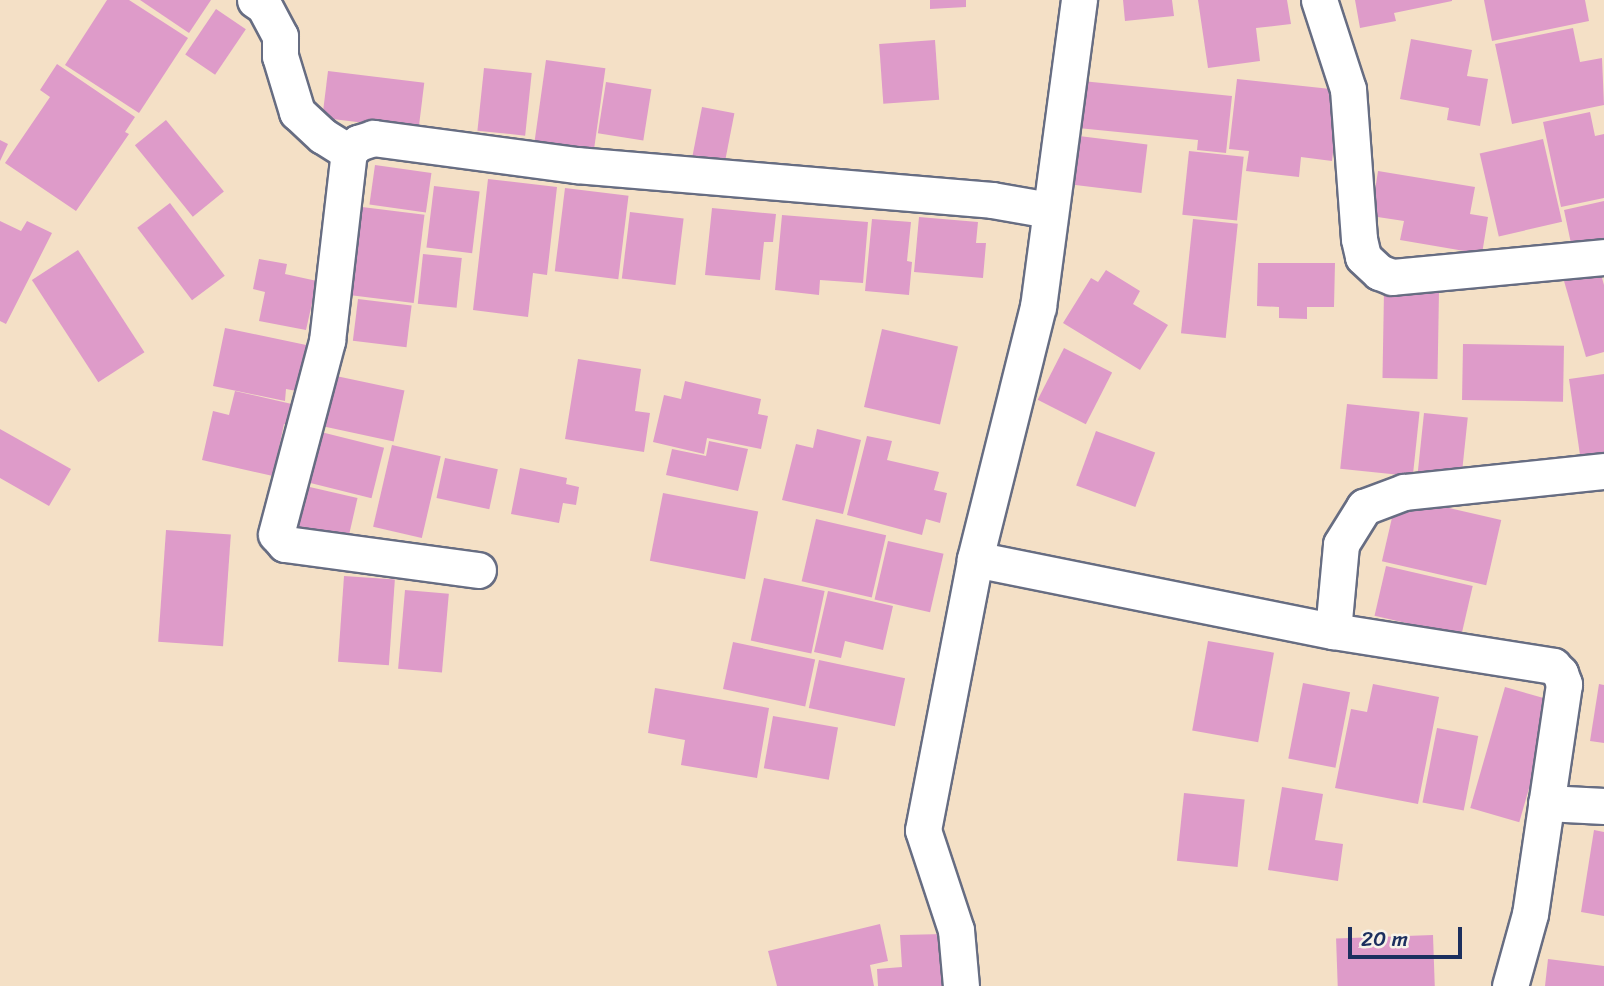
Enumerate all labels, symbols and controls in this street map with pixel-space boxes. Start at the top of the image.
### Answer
scale bar [1352,912,1466,956]
text: 20 m [1361,920,1408,958]

